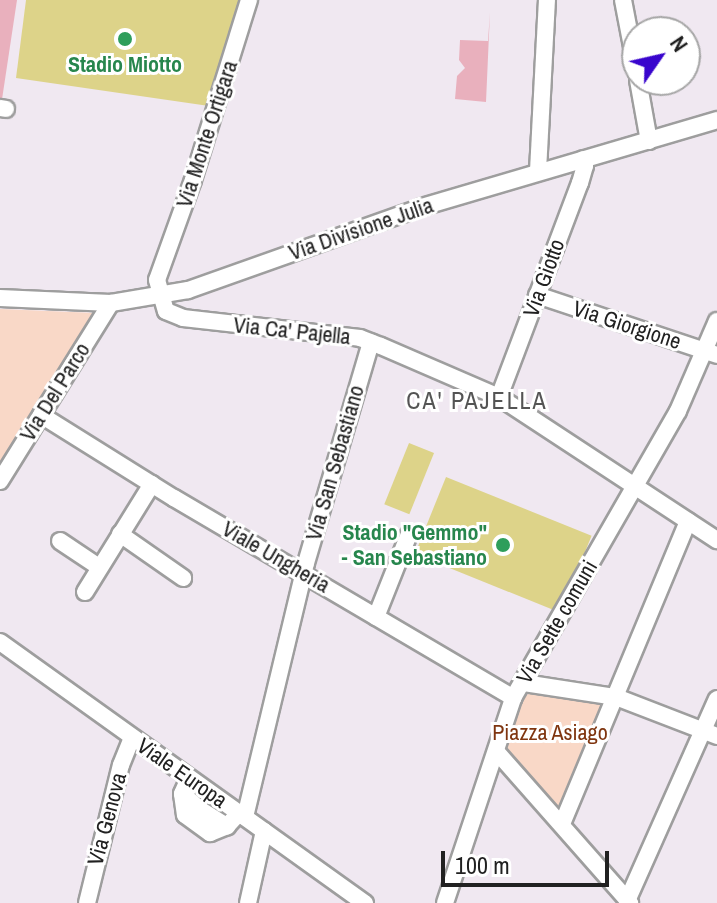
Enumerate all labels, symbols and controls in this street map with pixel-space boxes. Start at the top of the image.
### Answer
north arrow [621,16,701,96]
marker: Stadio Miotto [116,30,134,48]
text: N [663,30,695,57]
place label: Stadio Miotto [68,52,182,78]
street label: Via Monte Ortigara [171,57,243,211]
street label: Via Divisione Julia [285,192,437,266]
street label: Via Giotto [518,235,570,321]
street label: Via Giorgione [570,295,684,355]
street label: Via Ca' Pajella [232,312,352,350]
street label: Via Del Parco [14,338,96,446]
street label: Via San Sebastiano [300,382,370,544]
district label: CA' PAJELLA [406,387,548,415]
street label: Viale Ungheria [217,516,335,598]
place label: Stadio "Gemmo" - San Sebastiano [342,519,487,570]
marker: Stadio "Gemmo" - San Sebastiano [494,536,512,554]
street label: Via Sette comuni [511,556,603,688]
park label: Piazza Asiago [492,720,608,746]
street label: Viale Europa [132,732,232,814]
street label: Via Genova [82,770,132,868]
scale bar [445,835,613,885]
text: 100 m [455,849,510,881]

